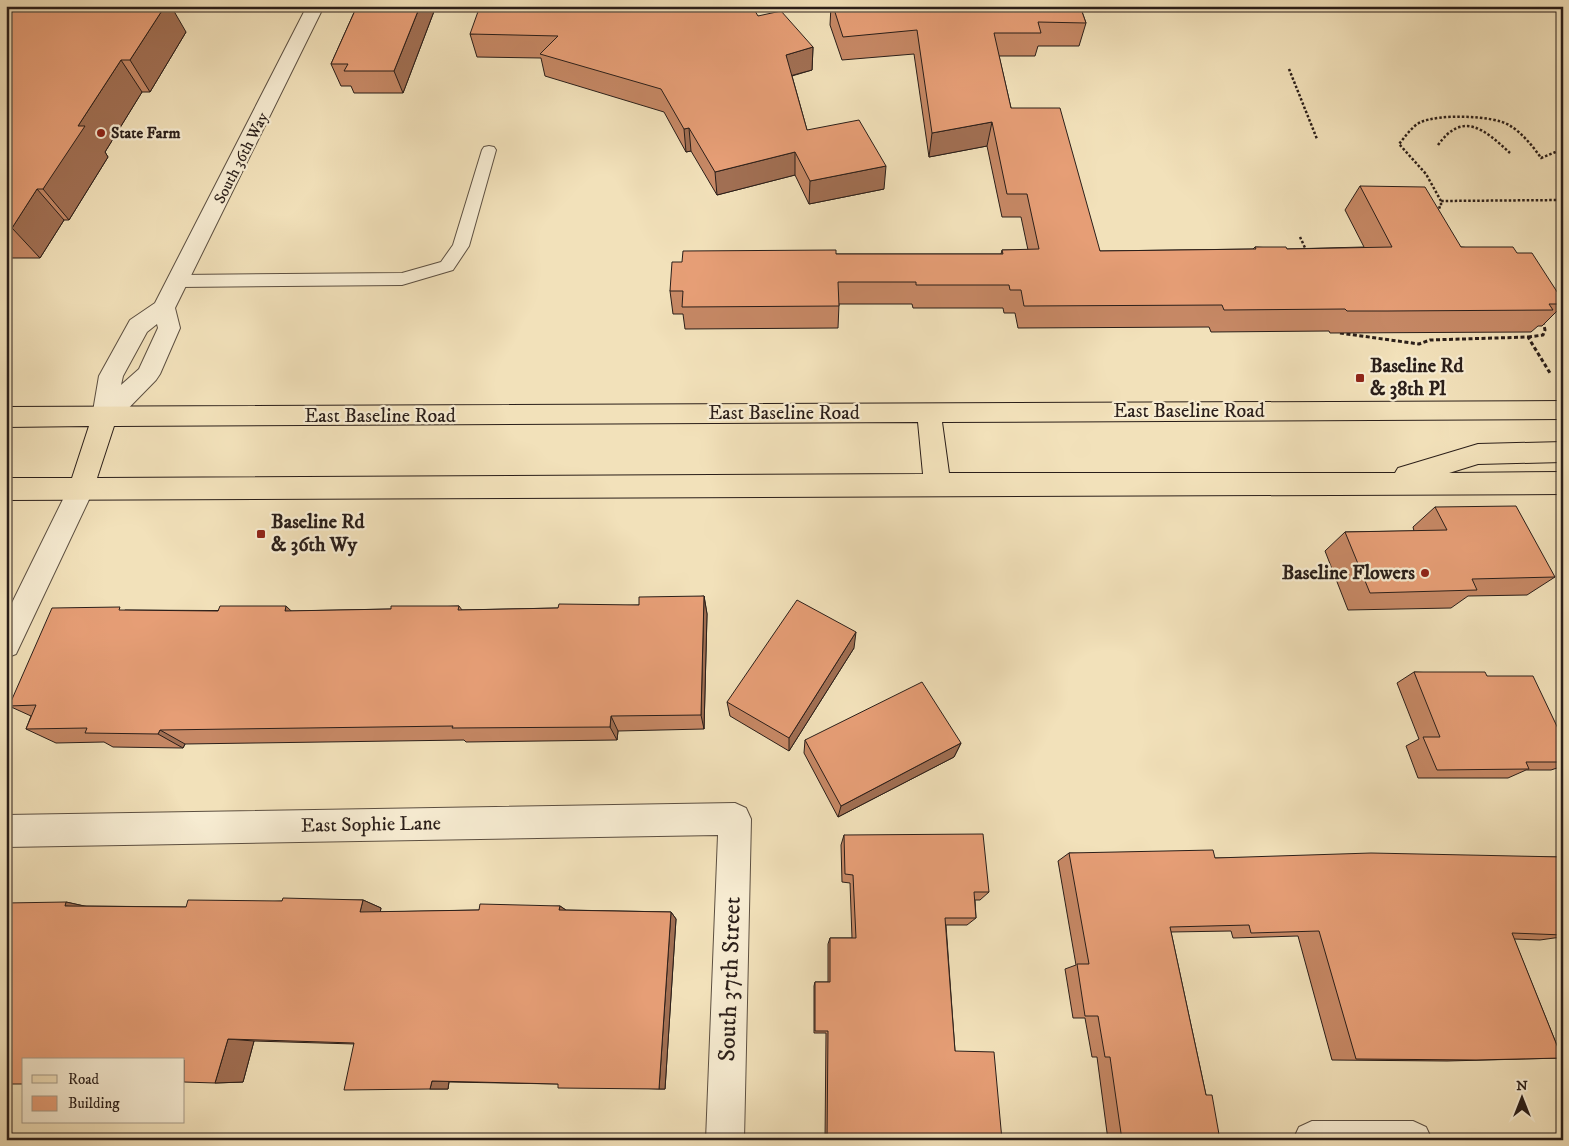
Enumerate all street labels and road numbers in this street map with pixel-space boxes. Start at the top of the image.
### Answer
street label: South 36th Way [209,109,273,207]
street label: East Baseline Road [1113,399,1265,424]
street label: East Baseline Road [708,401,860,426]
street label: East Baseline Road [304,404,456,429]
street label: East Sophie Lane [301,811,441,839]
street label: South 37th Street [712,896,748,1062]

